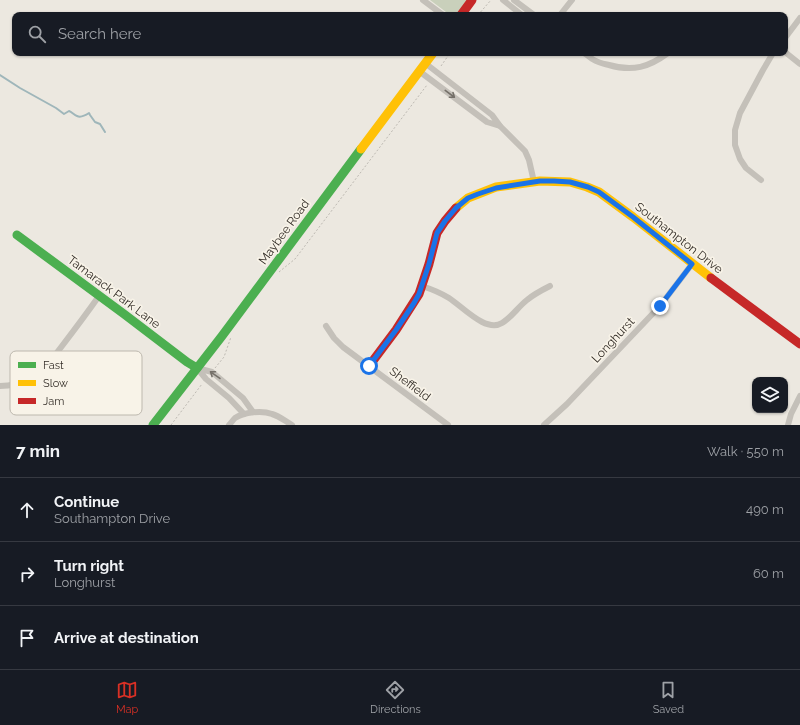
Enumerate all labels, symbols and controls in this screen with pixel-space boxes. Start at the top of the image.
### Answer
search box [12,12,788,56]
icon: search [26,23,48,45]
text: Search here [58,25,141,43]
one-way arrow [445,90,456,99]
street label: Maybee Road [256,197,312,267]
street label: Southampton Drive [632,199,726,277]
street label: Tamarack Park Lane [65,253,163,331]
route end [651,297,669,315]
street label: Longhurst [589,315,637,365]
legend [10,351,142,415]
route start [360,357,378,375]
text: Fast [43,359,64,372]
street label: Sheffield [387,364,433,404]
one-way arrow [210,371,221,379]
text: Slow [43,377,68,390]
map controls [752,377,788,413]
button: layers [752,377,788,413]
text: Jam [43,395,64,408]
text: 7 min [16,441,60,461]
text: Walk · 550 m [707,444,784,459]
text: Continue [54,493,119,511]
icon: ahead [16,499,38,521]
text: 490 m [746,502,784,517]
text: Southampton Drive [54,511,170,526]
text: Turn right [54,557,124,575]
icon: right [16,563,38,585]
text: 60 m [753,566,784,581]
text: Longhurst [54,575,115,590]
icon: arrive [16,627,38,649]
text: Arrive at destination [54,629,199,647]
tab: Map [116,679,138,716]
tab: Directions [370,679,421,716]
tab: Saved [653,679,684,716]

